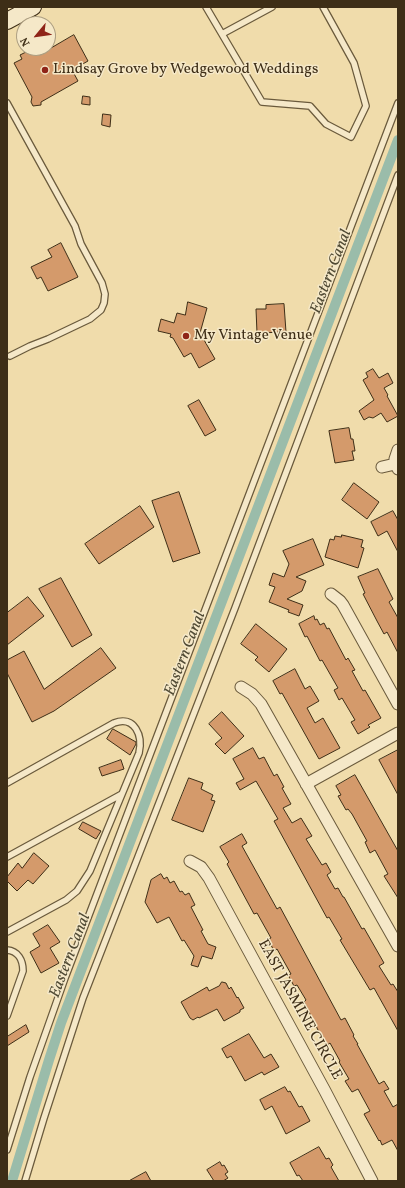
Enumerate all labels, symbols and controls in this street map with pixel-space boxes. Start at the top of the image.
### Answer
north arrow [16,16,56,56]
text: N [17,34,34,49]
place label: Lindsay Grove by Wedgewood Weddings [53,61,318,79]
marker: Lindsay Grove by Wedgewood Weddings [40,65,50,75]
water label: Eastern Canal [307,227,357,317]
place label: My Vintage Venue [194,327,312,345]
marker: My Vintage Venue [181,331,191,341]
water label: Eastern Canal [161,609,211,699]
water label: Eastern Canal [46,911,96,1001]
street label: EAST JASMINE CIRCLE [253,937,345,1083]

